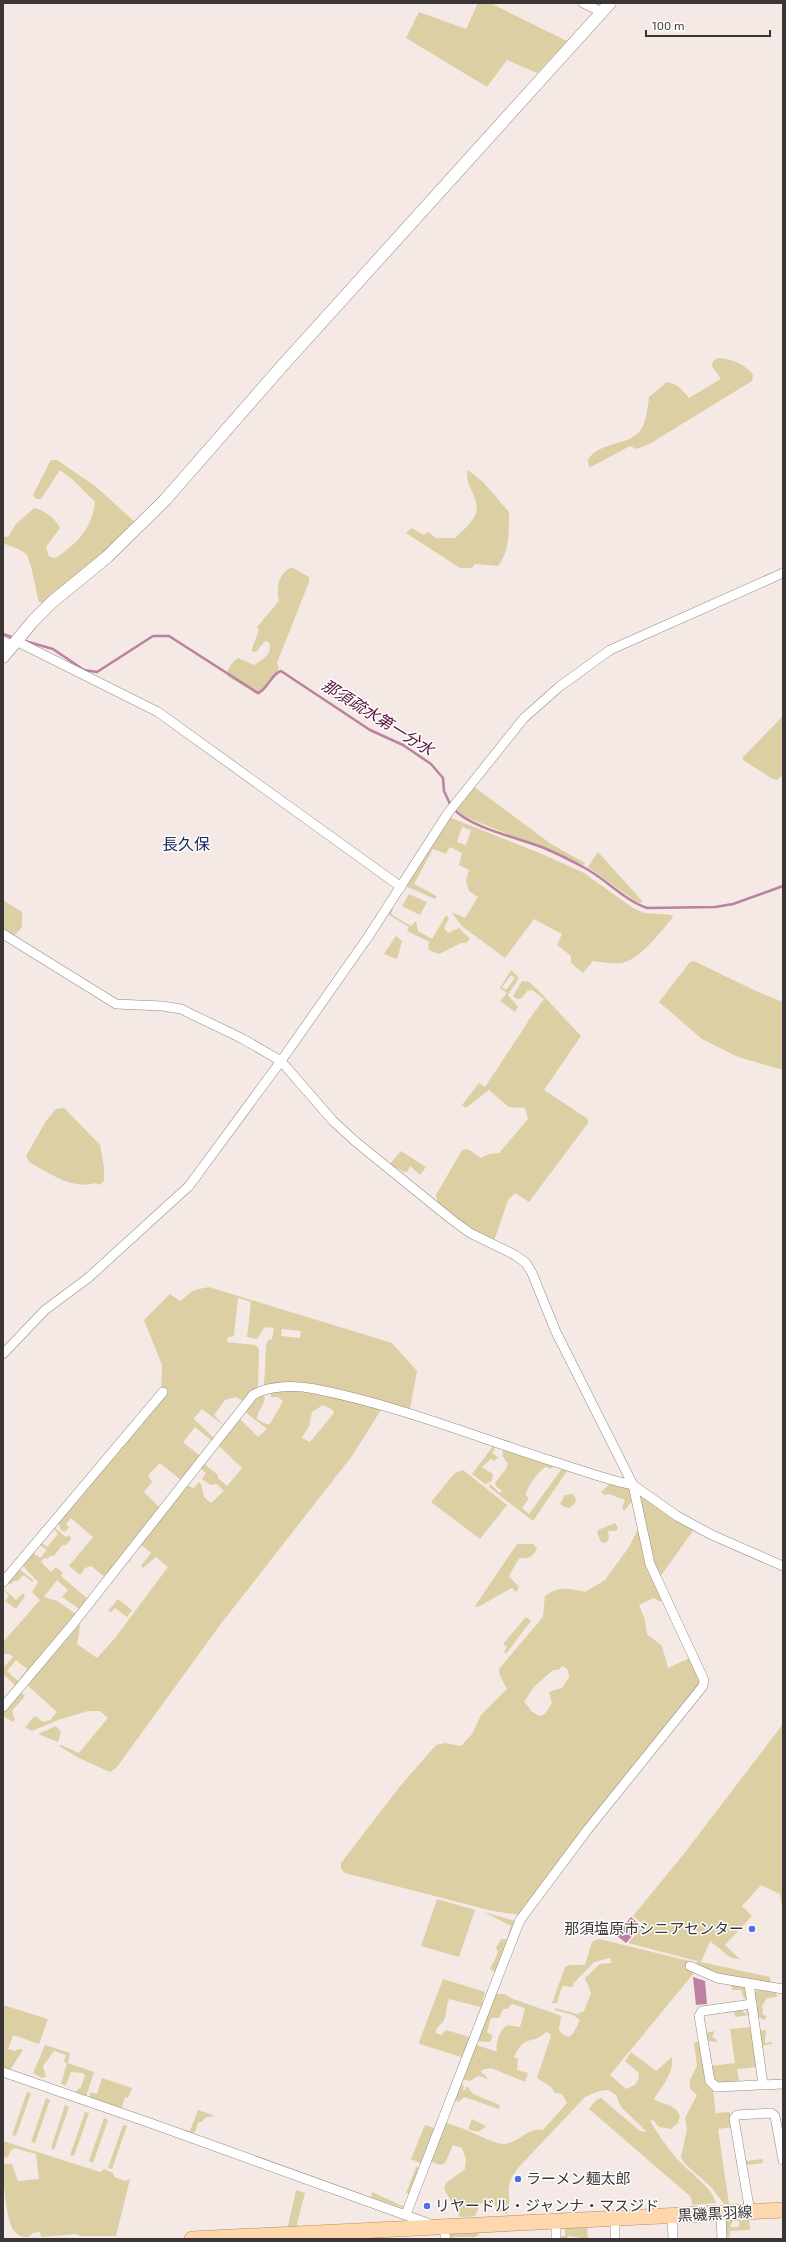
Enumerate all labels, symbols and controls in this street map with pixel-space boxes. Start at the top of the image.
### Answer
scale bar [646,12,770,38]
text: 100 m [652,18,684,32]
water label: 那須疏水第一分水 [319,675,439,760]
district label: 長久保 [162,834,210,853]
place label: 那須塩原市シニアセンター [564,1919,744,1937]
marker: 那須塩原市シニアセンター [747,1924,757,1934]
place label: ラーメン麺太郎 [526,2169,630,2187]
marker: ラーメン麺太郎 [513,2174,523,2184]
place label: リヤードル・ジャンナ・マスジド [435,2196,659,2214]
marker: リヤードル・ジャンナ・マスジド [422,2201,432,2211]
street label: 黒磯黒羽線 [677,2202,753,2224]

